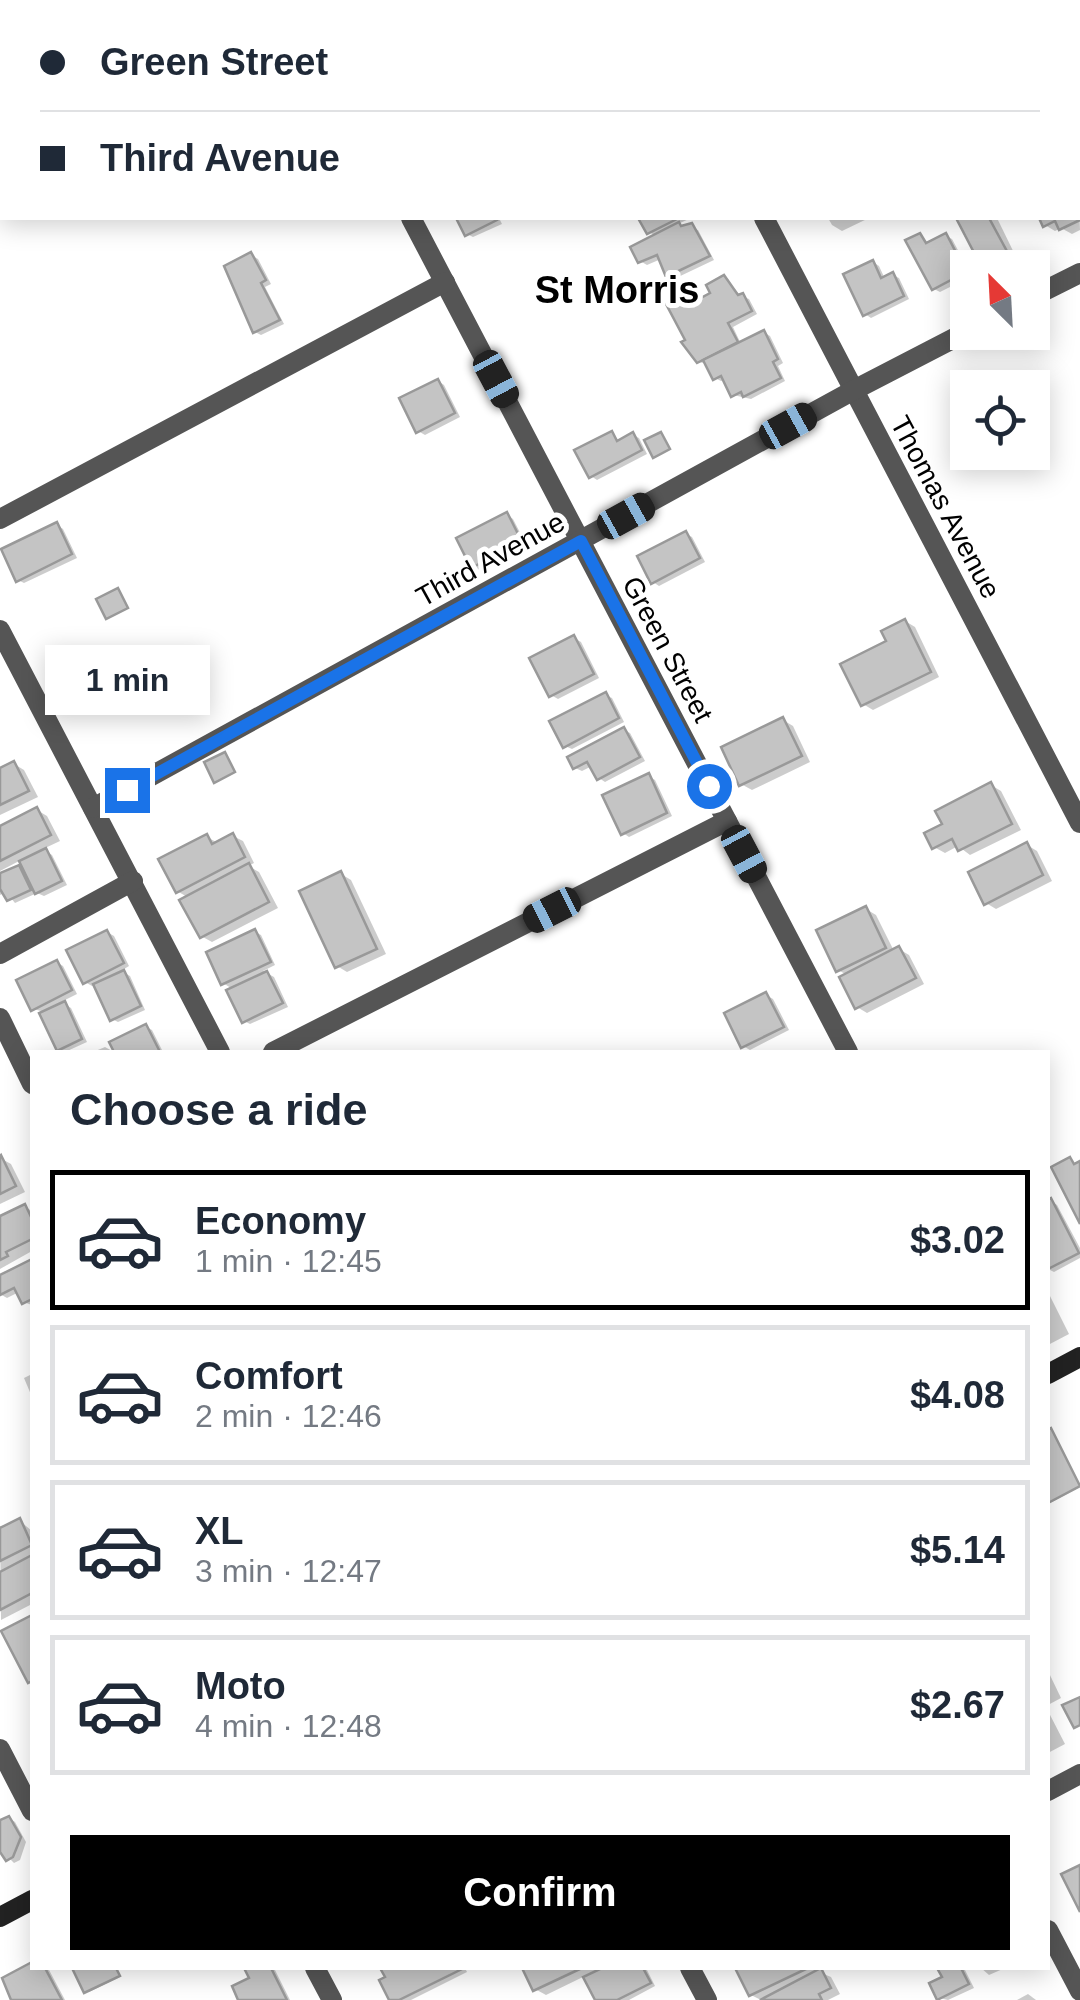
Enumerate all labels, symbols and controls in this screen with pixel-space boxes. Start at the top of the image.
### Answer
text: Green Street [100,41,328,83]
text: Third Avenue [100,137,340,179]
north arrow [950,250,1050,350]
map controls [950,250,1050,470]
district label: St Morris [535,269,699,311]
car [469,345,523,413]
button: locate [950,370,1050,470]
car [754,398,822,454]
street label: Thomas Avenue [884,411,1007,604]
car [592,488,660,544]
street label: Third Avenue [411,506,570,613]
street label: Green Street [616,571,719,727]
callout: 1 min [44,645,210,715]
text: 1 min [86,662,169,698]
route start [687,764,732,809]
route end [105,768,150,813]
car [717,820,771,888]
car [518,883,586,937]
text: Choose a ride [70,1084,368,1135]
icon: car [75,1195,165,1285]
text: Economy [195,1200,366,1242]
text: $3.02 [910,1219,1005,1261]
text: 1 min · 12:45 [195,1243,382,1279]
icon: car [75,1350,165,1440]
text: Comfort [195,1355,343,1397]
text: $4.08 [910,1374,1005,1416]
text: 2 min · 12:46 [195,1398,382,1434]
icon: car [75,1505,165,1595]
text: XL [195,1510,244,1552]
text: $5.14 [910,1529,1005,1571]
text: 3 min · 12:47 [195,1553,382,1589]
icon: car [75,1660,165,1750]
text: Moto [195,1665,286,1707]
text: $2.67 [910,1684,1005,1726]
text: 4 min · 12:48 [195,1708,382,1744]
button: Confirm [70,1835,1010,1950]

